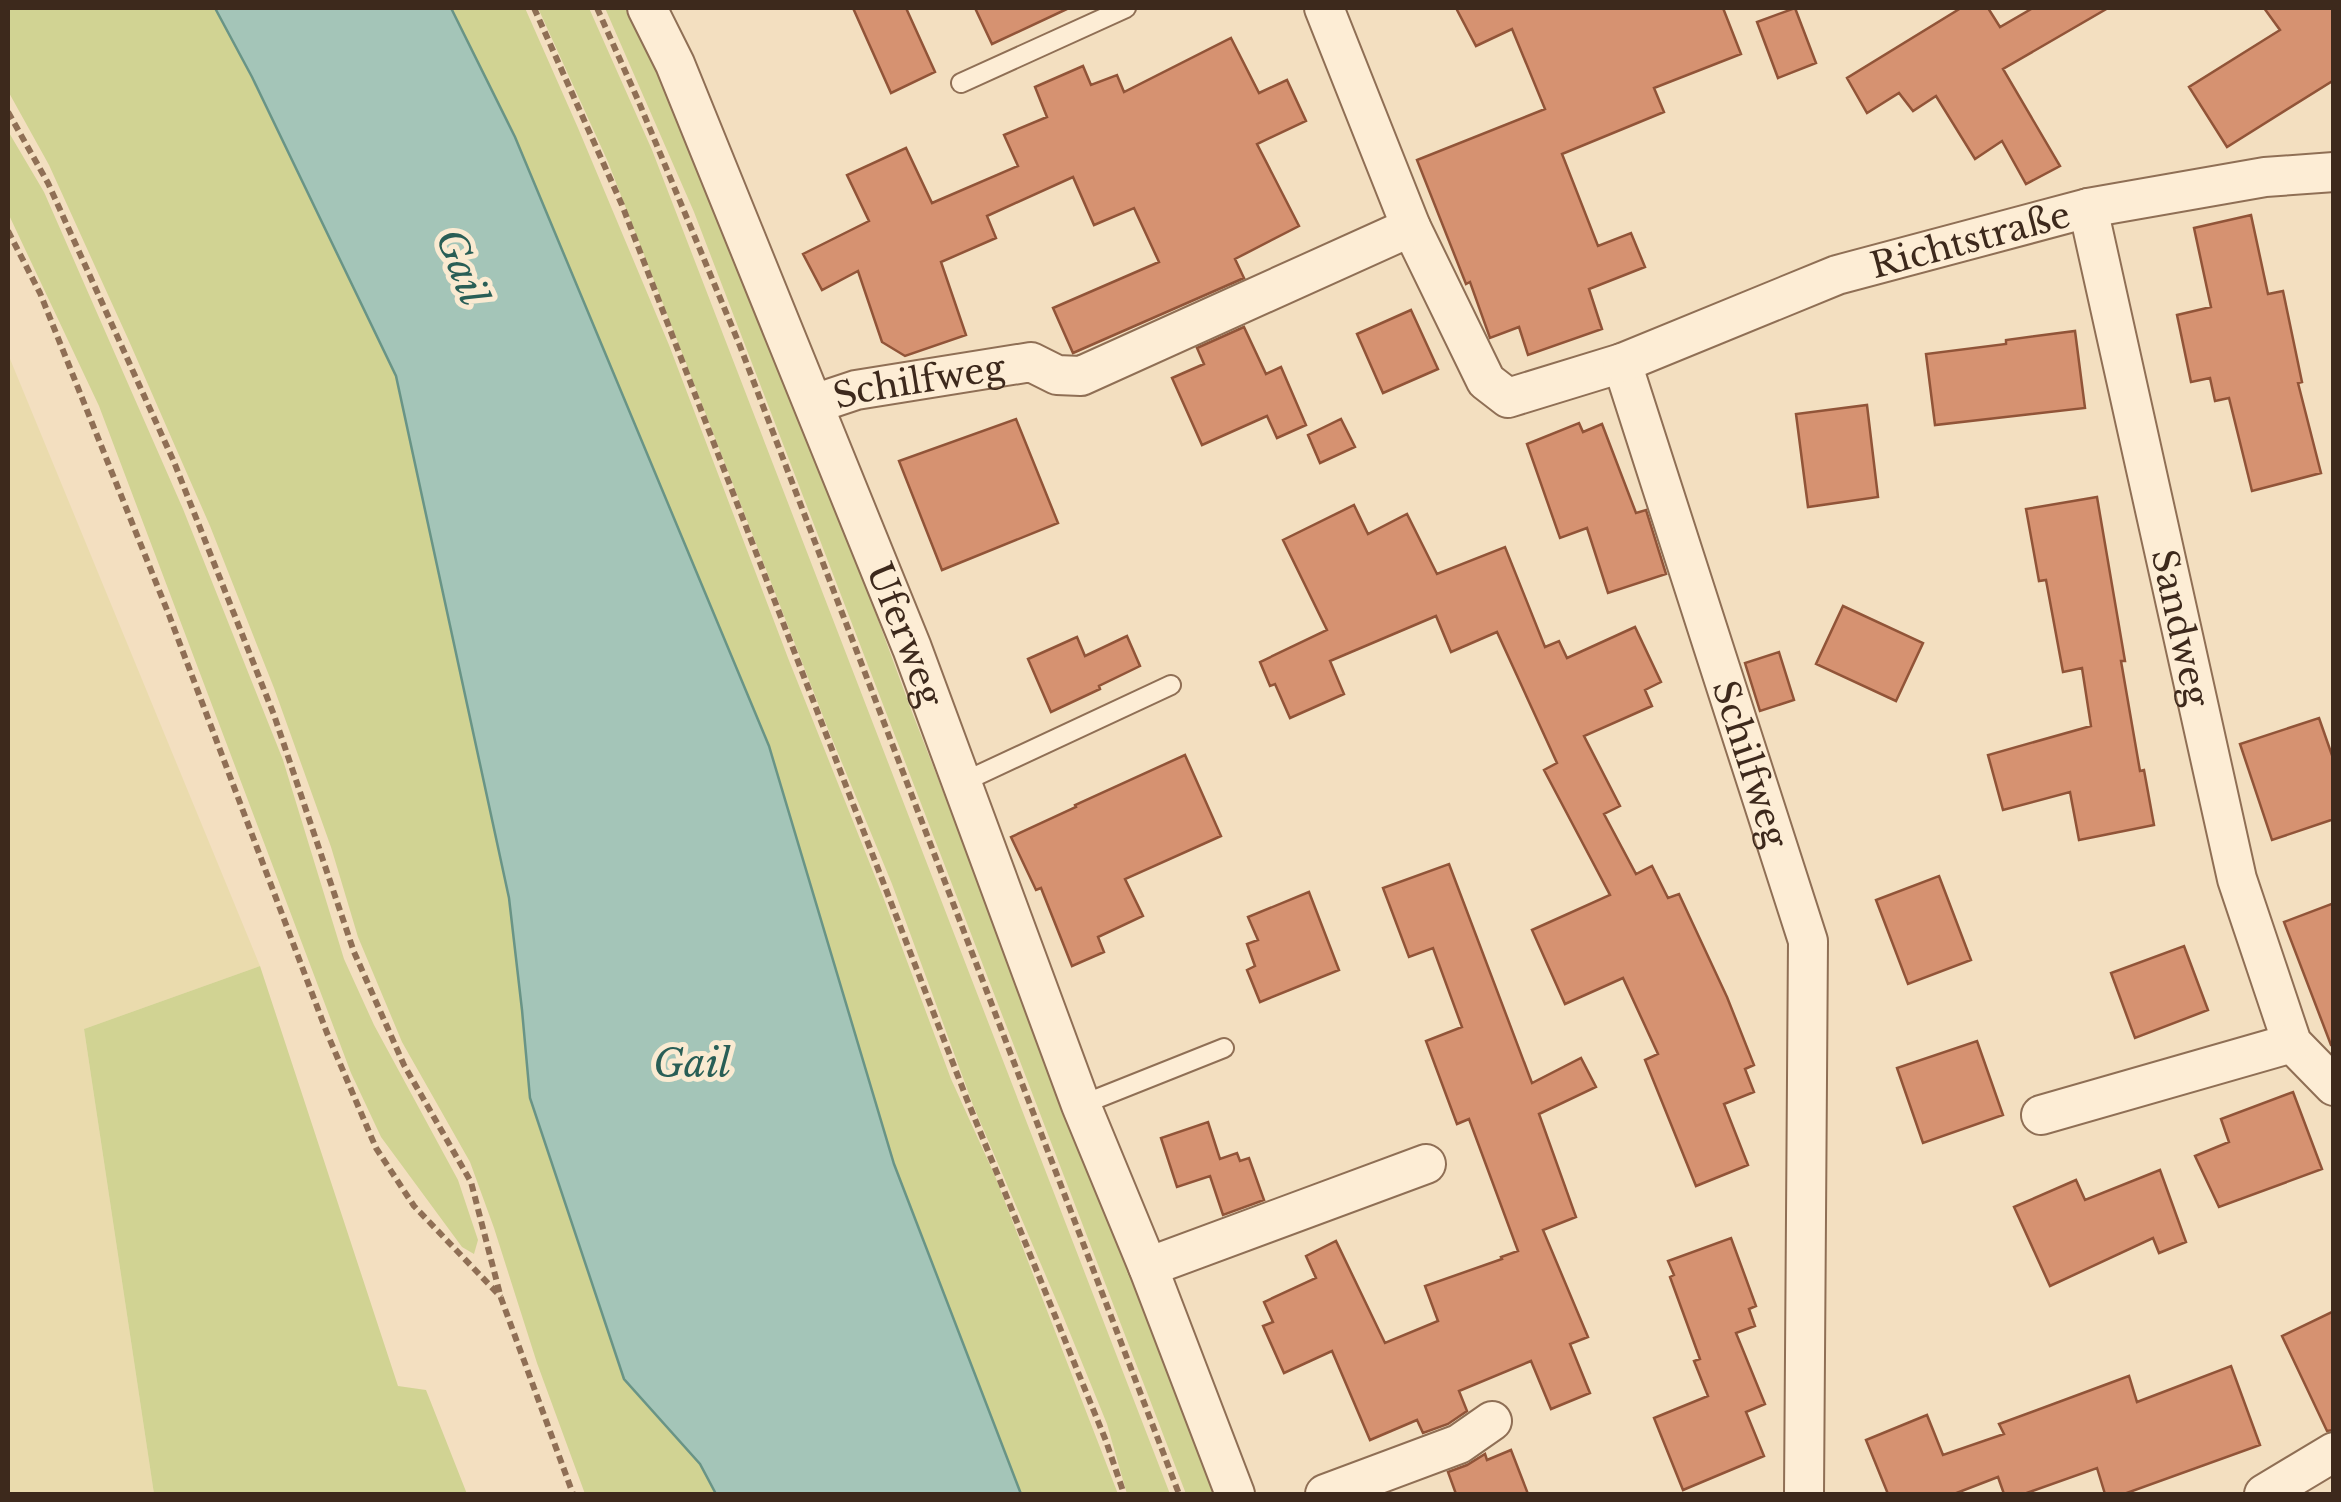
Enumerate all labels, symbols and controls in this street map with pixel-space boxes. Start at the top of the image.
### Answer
street label: Richtstraße [1866,192,2075,287]
water label: Gail [426,222,498,312]
street label: Schilfweg [827,345,1009,418]
street label: Sandweg [2143,545,2220,711]
street label: Uferweg [858,556,953,713]
street label: Schilfweg [1704,675,1798,854]
water label: Gail [653,1040,731,1087]

